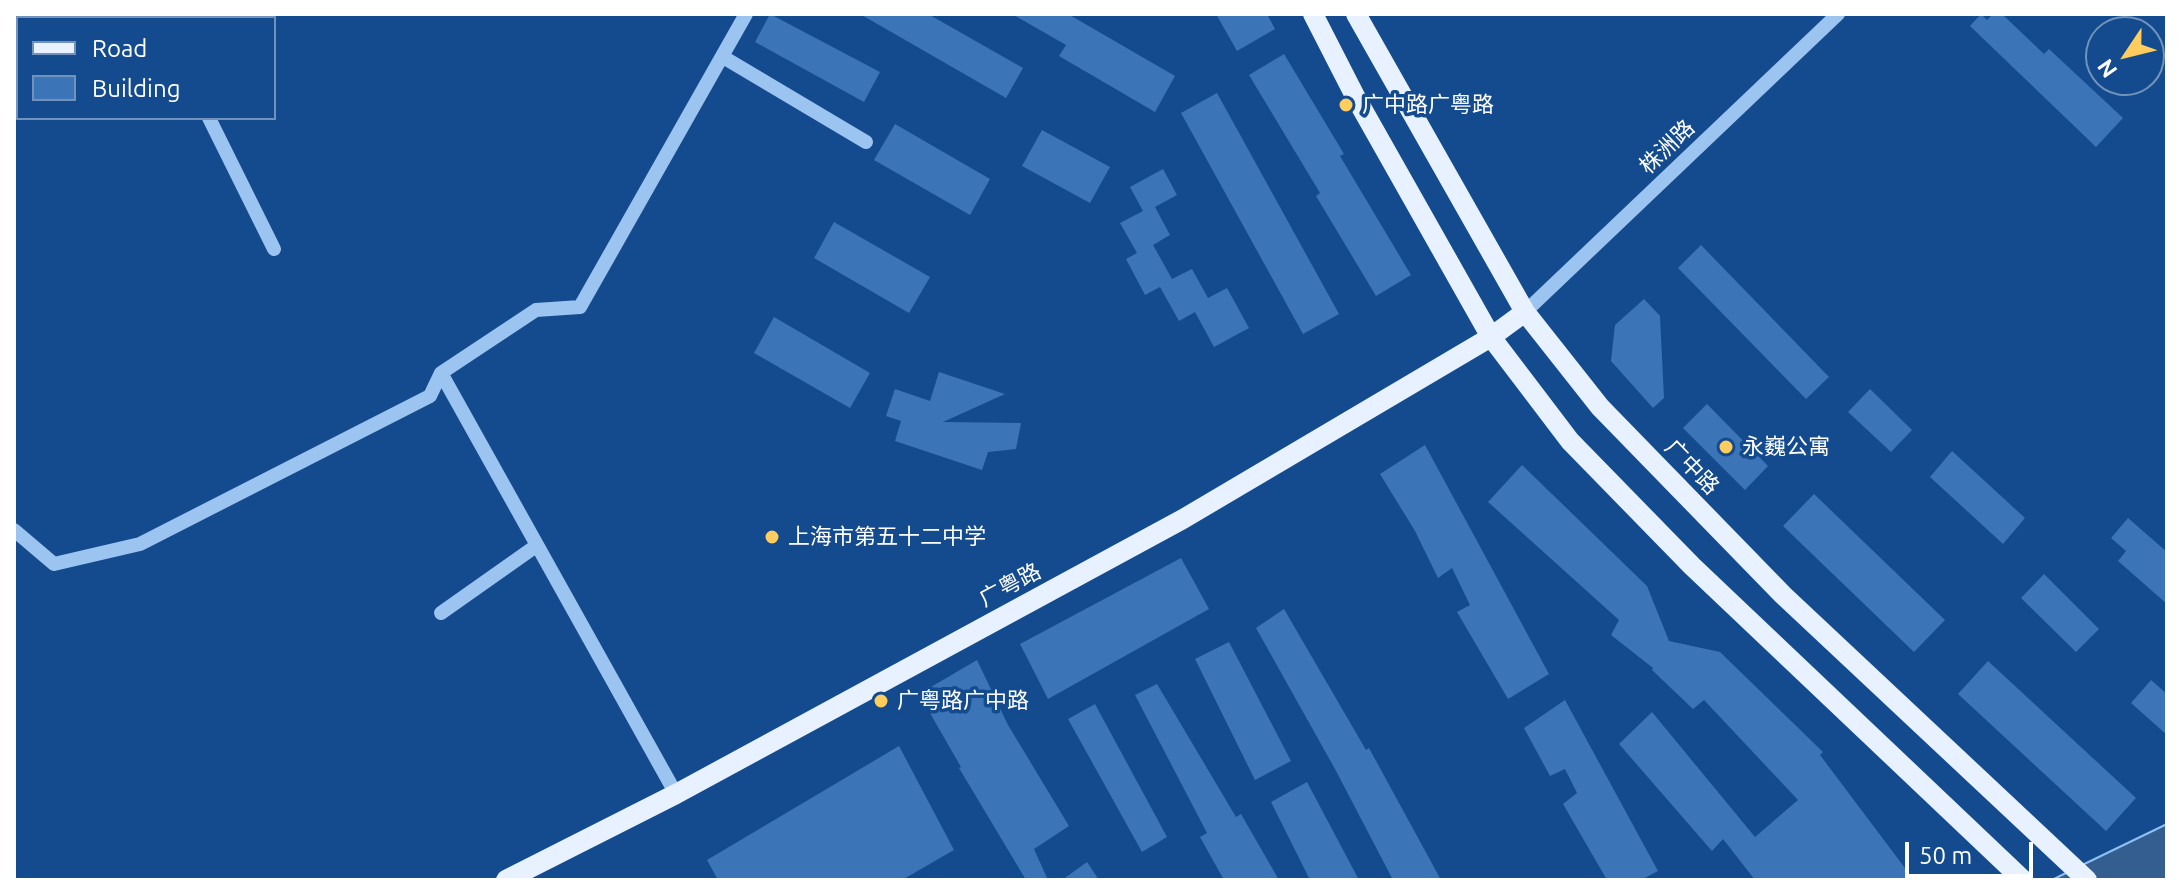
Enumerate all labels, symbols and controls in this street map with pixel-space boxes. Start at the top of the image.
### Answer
legend [16,16,276,120]
north arrow [2085,16,2165,96]
text: Road [92,35,147,62]
text: N [2092,55,2122,83]
text: Building [92,75,180,102]
place label: 广中路广粤路 [1362,92,1494,118]
marker: 广中路广粤路 [1337,96,1355,114]
street label: 株洲路 [1634,115,1700,179]
street label: 广中路 [1660,434,1724,500]
place label: 永巍公寓 [1742,434,1830,460]
marker: 永巍公寓 [1717,438,1735,456]
place label: 上海市第五十二中学 [788,524,986,550]
marker: 上海市第五十二中学 [763,528,781,546]
street label: 广粤路 [975,558,1045,612]
place label: 广粤路广中路 [897,688,1029,714]
marker: 广粤路广中路 [872,692,890,710]
scale bar [1909,826,2037,876]
text: 50 m [1919,842,1972,869]

